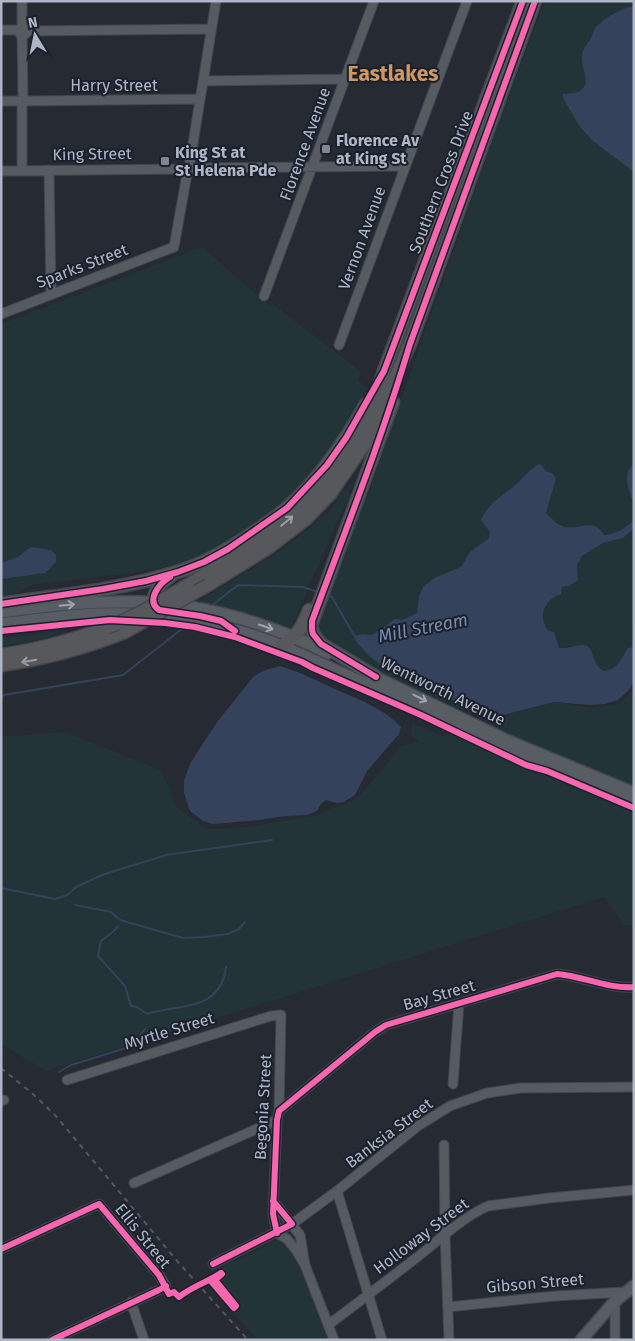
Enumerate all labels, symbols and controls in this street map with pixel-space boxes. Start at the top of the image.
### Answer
north arrow [10,10,60,60]
text: N [27,14,39,32]
district label: Eastlakes [348,61,438,87]
street label: Harry Street [70,76,158,95]
street label: Florence Avenue [276,85,334,203]
street label: Southern Cross Drive [405,108,477,256]
place label: Florence Av at King St [336,131,420,168]
place label: King St at St Helena Pde [175,143,277,180]
marker: Florence Av at King St [320,143,332,155]
street label: King Street [52,144,132,164]
marker: King St at St Helena Pde [159,155,171,167]
street label: Vernon Avenue [334,184,390,292]
street label: Sparks Street [34,240,131,292]
one-way arrow [281,515,294,526]
one-way arrow [59,600,75,610]
water label: Mill Stream [376,609,470,647]
one-way arrow [257,623,273,632]
street label: Wentworth Avenue [378,653,508,729]
one-way arrow [21,656,37,666]
one-way arrow [412,693,427,703]
street label: Bay Street [401,976,477,1014]
street label: Myrtle Street [122,1008,216,1054]
street label: Begonia Street [251,1053,275,1160]
street label: Banksia Street [342,1094,437,1172]
street label: Holloway Street [370,1194,472,1278]
street label: Ellis Street [111,1200,175,1272]
street label: Gibson Street [485,1269,585,1297]

